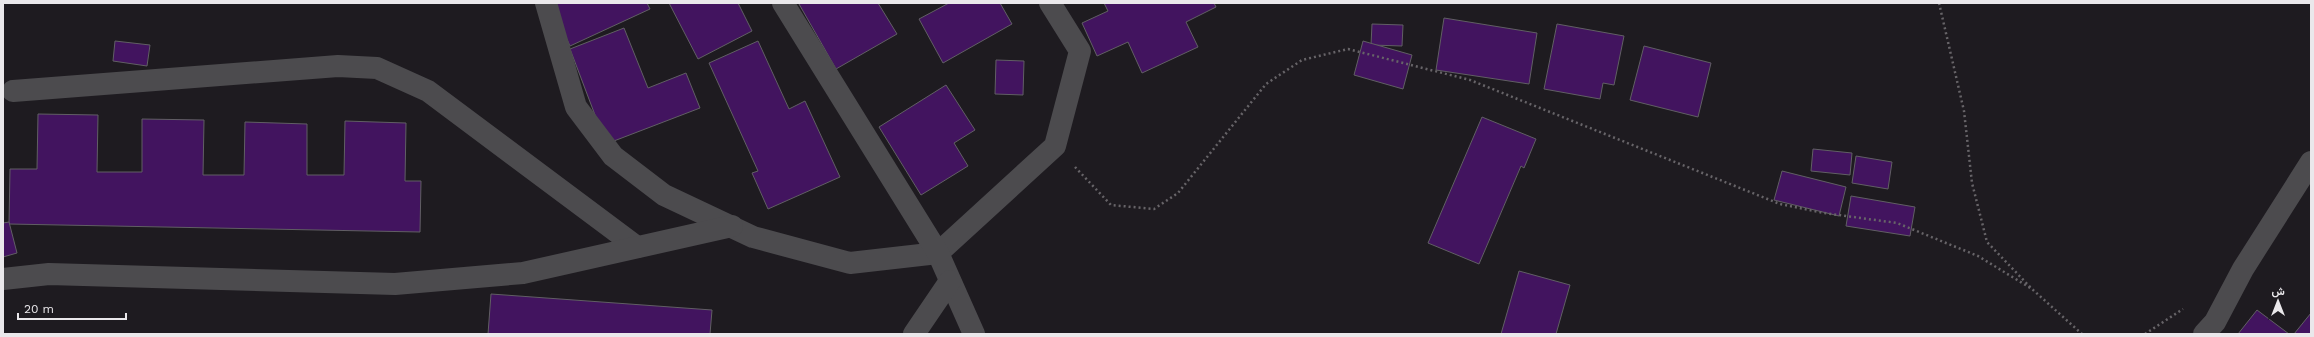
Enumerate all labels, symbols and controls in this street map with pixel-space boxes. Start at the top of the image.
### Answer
north arrow [2258,281,2298,321]
text: ش [2271,285,2285,298]
scale bar [18,295,126,321]
text: 20 m [24,302,54,316]

